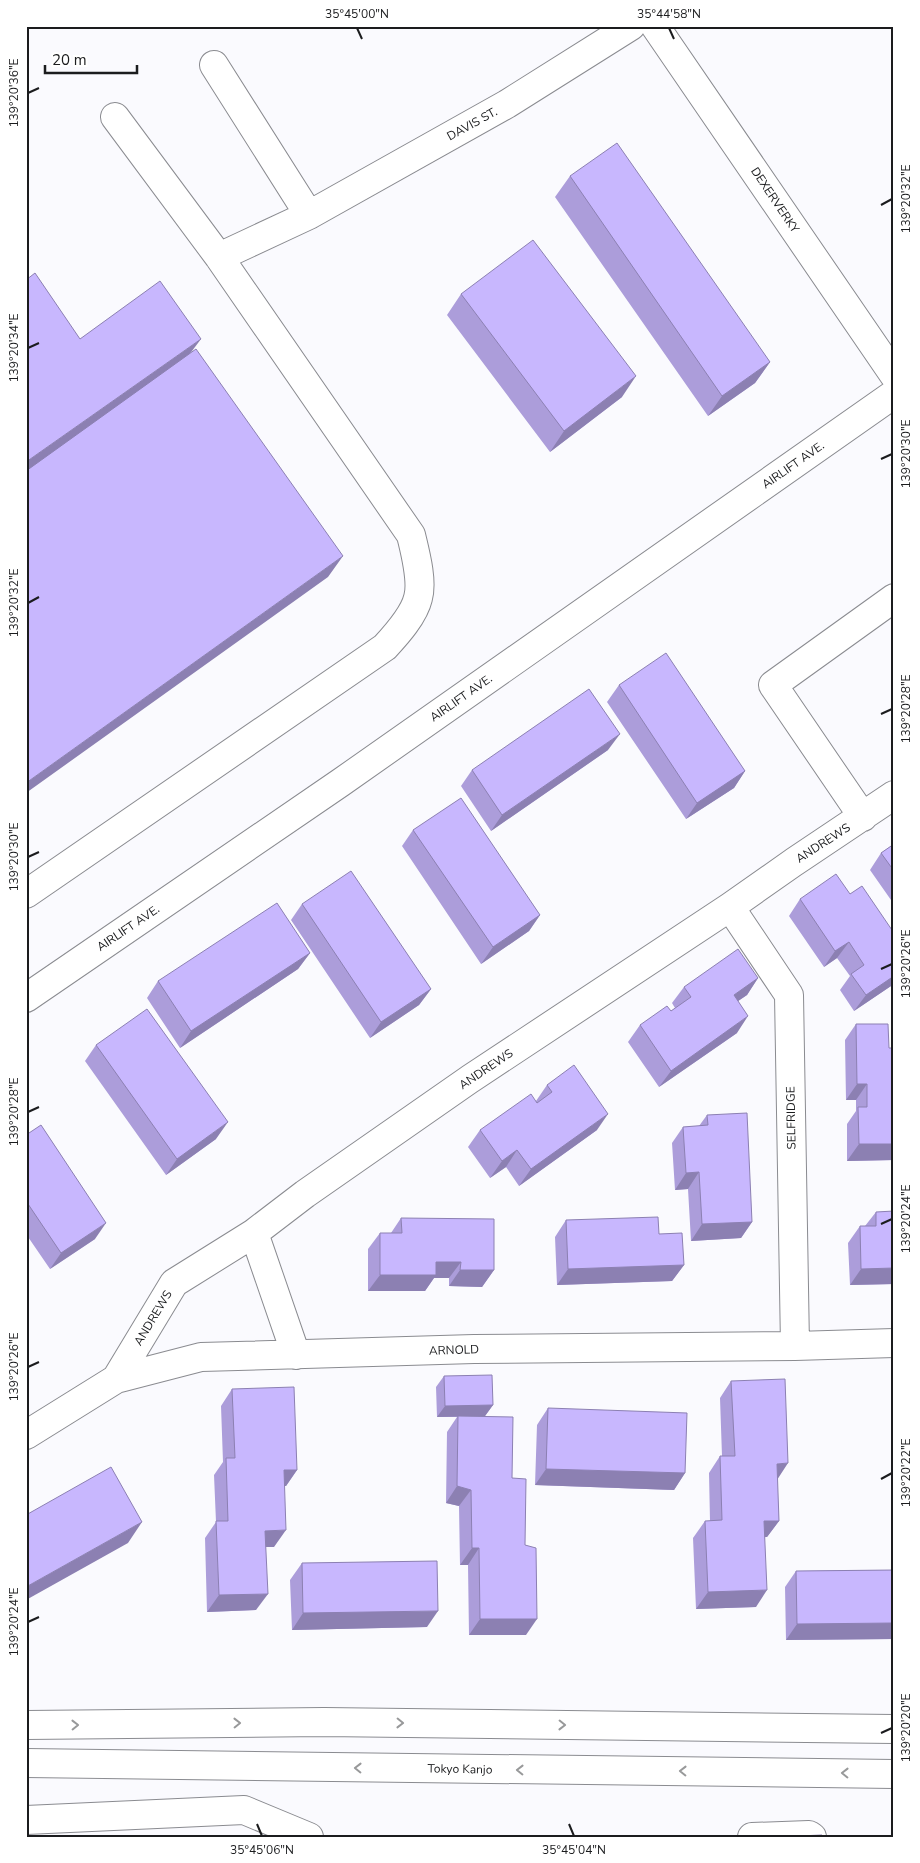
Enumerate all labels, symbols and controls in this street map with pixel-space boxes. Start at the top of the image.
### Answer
text: 35°45'00"N [325,6,389,22]
text: 35°44'58"N [637,6,701,22]
scale bar [45,42,138,74]
text: 20 m [52,50,87,70]
text: 139°20'36"E [6,58,22,128]
street label: DAVIS ST. [444,104,500,144]
street label: DEXERVERKY [747,164,803,237]
text: 139°20'32"E [898,164,914,234]
text: 139°20'34"E [6,313,22,383]
text: 139°20'30"E [898,419,914,489]
street label: AIRLIFT AVE. [759,438,827,492]
text: 139°20'32"E [6,568,22,638]
street label: AIRLIFT AVE. [427,671,495,725]
text: 139°20'28"E [898,674,914,744]
street label: ANDREWS [793,819,853,867]
text: 139°20'30"E [6,822,22,892]
street label: AIRLIFT AVE. [93,901,163,955]
text: 139°20'26"E [898,929,914,999]
street label: ANDREWS [456,1045,516,1093]
text: 139°20'28"E [6,1077,22,1147]
street label: SELFRIDGE [782,1086,800,1150]
text: 139°20'24"E [898,1184,914,1254]
street label: ANDREWS [130,1287,176,1349]
text: 139°20'26"E [6,1332,22,1402]
street label: ARNOLD [429,1341,479,1359]
text: 139°20'22"E [898,1438,914,1508]
text: 139°20'24"E [6,1587,22,1657]
text: 139°20'20"E [898,1693,914,1763]
one-way arrow [234,1718,242,1728]
one-way arrow [396,1718,404,1728]
one-way arrow [72,1720,79,1730]
one-way arrow [559,1720,567,1730]
street label: Tokyo Kanjo [427,1760,493,1778]
one-way arrow [353,1762,361,1773]
one-way arrow [516,1764,524,1775]
one-way arrow [678,1766,686,1777]
one-way arrow [841,1768,849,1779]
text: 35°45'06"N [230,1842,294,1858]
text: 35°45'04"N [542,1842,606,1858]

